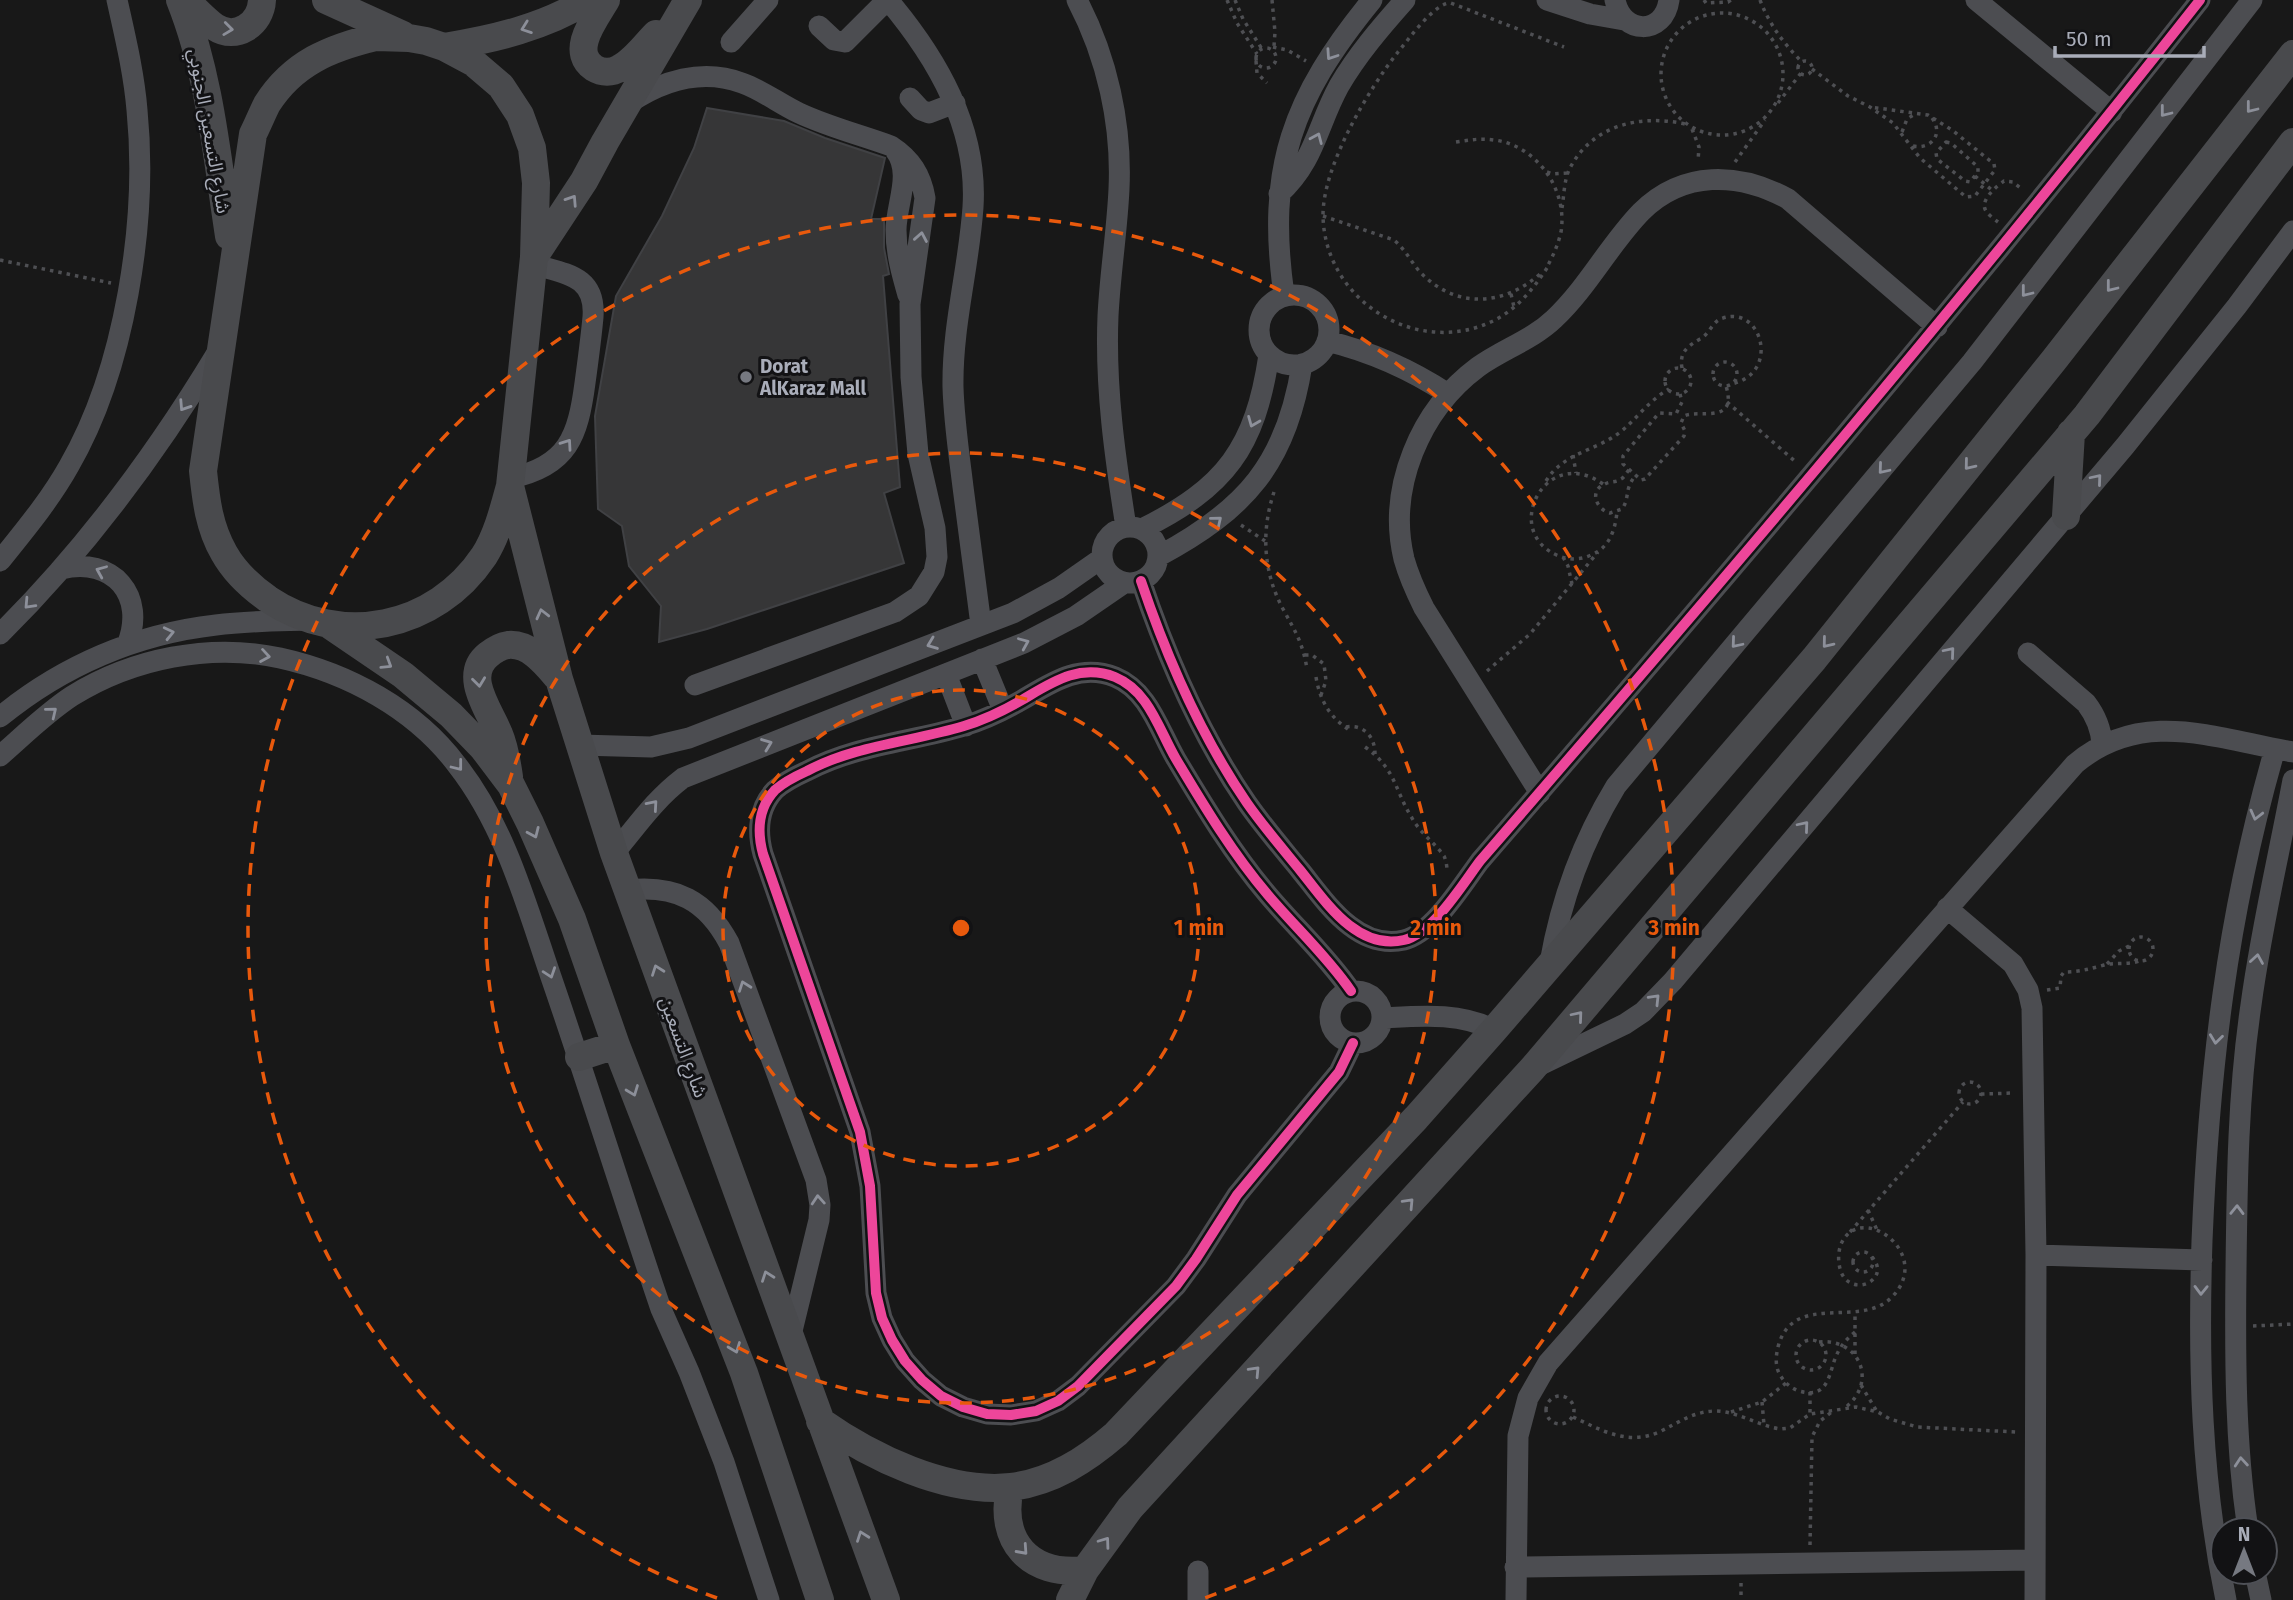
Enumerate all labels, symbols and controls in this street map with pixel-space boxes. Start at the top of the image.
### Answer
scale bar [2055,14,2204,58]
one-way arrow [520,20,532,34]
one-way arrow [222,22,234,37]
text: 50 m [2066,26,2112,52]
street label: شارع التسعين الجنوبي [180,47,235,216]
one-way arrow [1326,47,1339,60]
one-way arrow [2247,101,2260,113]
one-way arrow [2161,105,2174,117]
one-way arrow [1309,133,1323,146]
one-way arrow [563,195,576,208]
one-way arrow [912,231,927,243]
one-way arrow [2106,279,2119,292]
one-way arrow [2022,285,2035,297]
place label: Dorat AlKaraz Mall [759,355,867,400]
marker: Dorat AlKaraz Mall [738,369,754,385]
one-way arrow [180,398,192,411]
one-way arrow [1247,415,1261,427]
one-way arrow [559,439,571,452]
one-way arrow [1965,457,1977,470]
one-way arrow [1879,460,1891,473]
one-way arrow [2089,474,2101,487]
one-way arrow [1209,516,1221,529]
one-way arrow [96,565,108,579]
one-way arrow [25,596,37,609]
one-way arrow [536,608,550,620]
one-way arrow [163,627,175,641]
one-way arrow [1732,634,1744,647]
one-way arrow [927,635,939,649]
one-way arrow [1822,635,1835,647]
one-way arrow [1017,637,1029,651]
one-way arrow [260,648,271,663]
one-way arrow [1942,648,1954,661]
one-way arrow [379,656,392,669]
one-way arrow [472,677,487,688]
one-way arrow [43,708,56,720]
one-way arrow [760,738,772,752]
one-way arrow [450,759,463,771]
one-way arrow [645,800,657,813]
one-way arrow [2250,809,2264,821]
one-way arrow [1795,821,1808,834]
one-way arrow [526,826,540,838]
text: 1 min [1174,915,1224,941]
text: 2 min [1410,915,1462,941]
text: 3 min [1647,915,1700,941]
centre of rings [949,916,973,940]
one-way arrow [2250,954,2265,965]
one-way arrow [651,965,665,977]
one-way arrow [542,967,556,979]
one-way arrow [739,980,753,992]
street label: شارع التسعين [653,994,712,1101]
one-way arrow [1647,994,1660,1007]
one-way arrow [1569,1011,1582,1024]
one-way arrow [2209,1033,2224,1044]
one-way arrow [625,1084,639,1096]
one-way arrow [811,1195,826,1206]
one-way arrow [1401,1198,1413,1211]
one-way arrow [2229,1205,2245,1215]
one-way arrow [761,1271,775,1283]
one-way arrow [2194,1285,2209,1296]
one-way arrow [726,1341,740,1353]
one-way arrow [1247,1366,1260,1379]
one-way arrow [2234,1456,2249,1467]
north arrow [2209,1516,2279,1586]
text: N [2238,1523,2250,1546]
one-way arrow [856,1530,870,1542]
one-way arrow [1097,1537,1110,1550]
one-way arrow [1015,1542,1027,1555]

